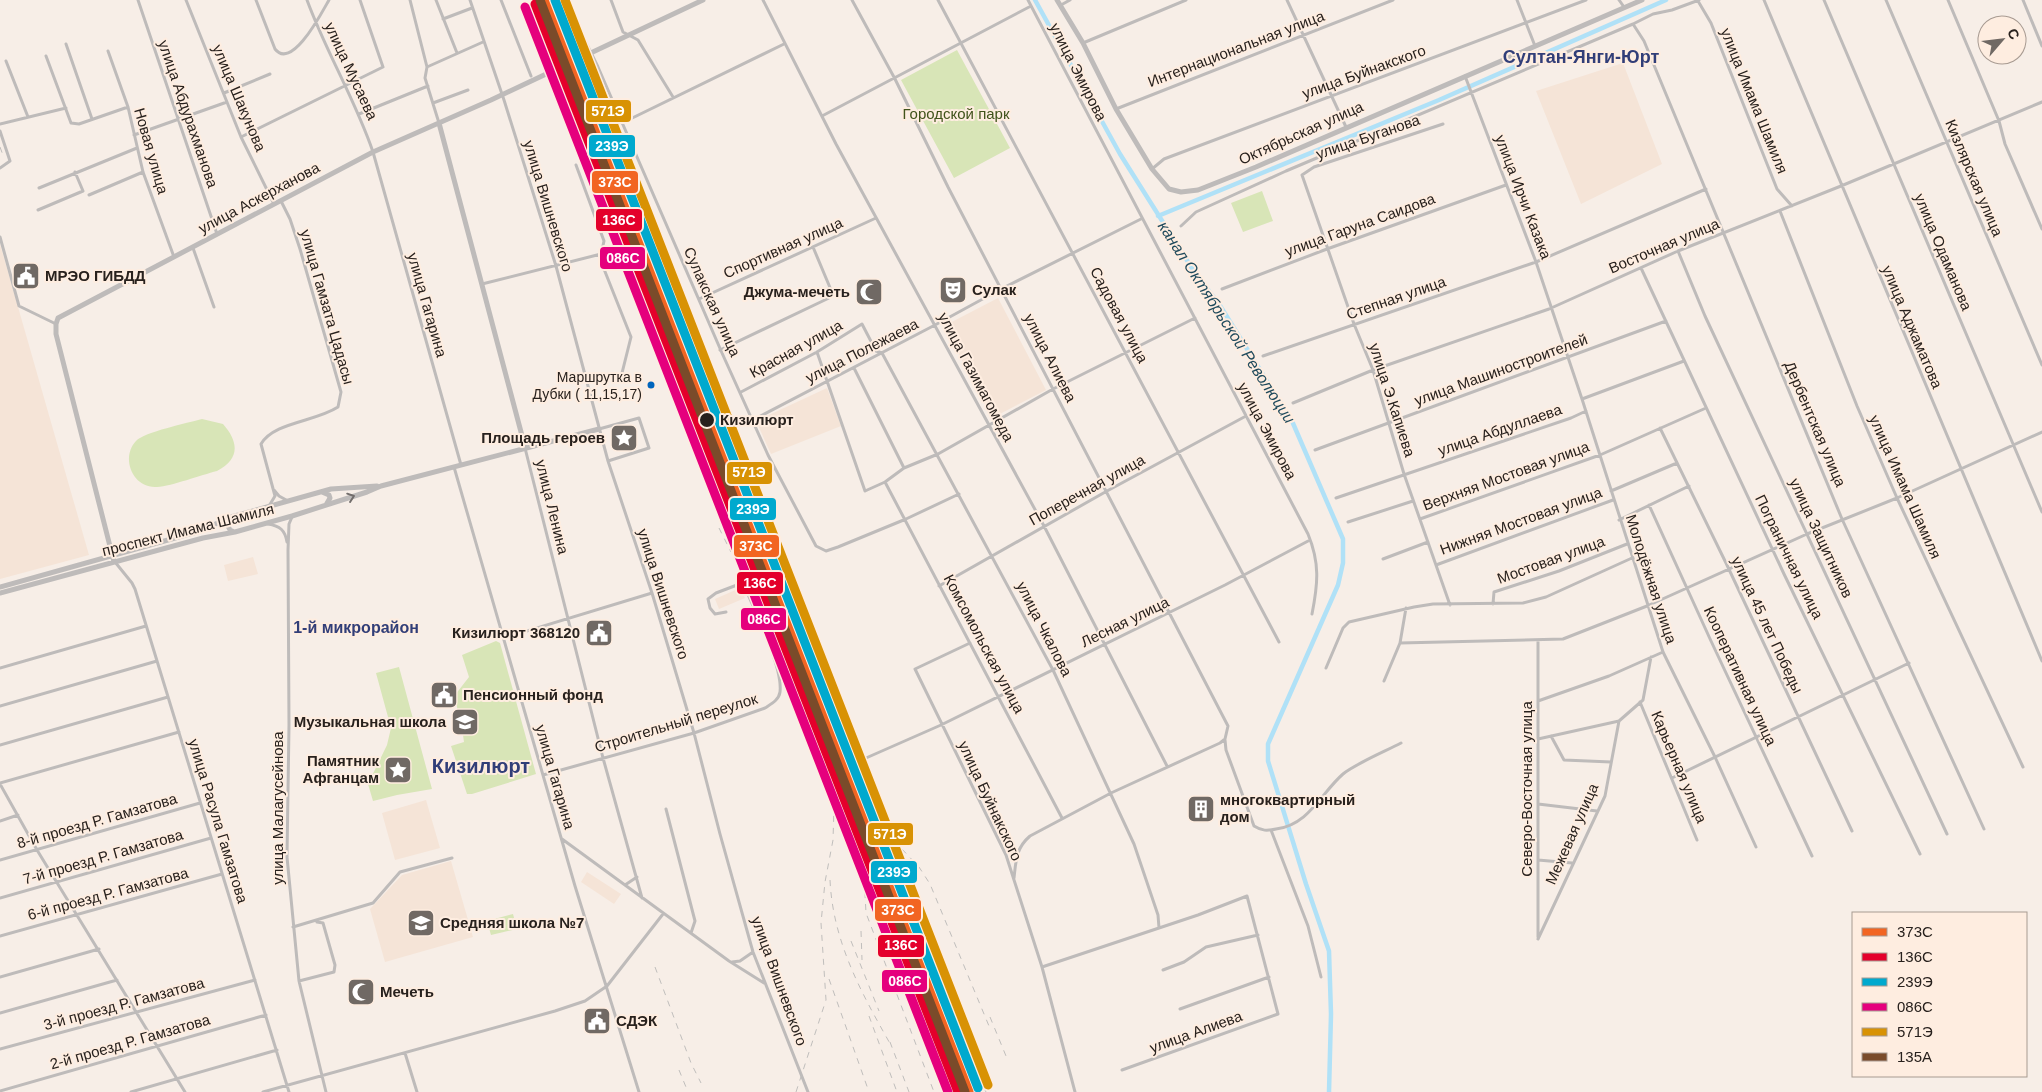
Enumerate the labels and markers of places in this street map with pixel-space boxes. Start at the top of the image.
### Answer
public building icon: МРЭО ГИБДД [11,261,41,291]
place label: МРЭО ГИБДД [45,267,146,284]
theatre icon: Сулак [938,275,968,305]
mosque icon: Джума-мечеть [854,277,884,307]
place label: Сулак [972,281,1017,298]
place label: Джума-мечеть [744,283,850,300]
place label: Маршрутка в Дубки ( 11,15,17) [533,369,642,402]
marker: Маршрутка в Дубки ( 11,15,17) [646,380,656,390]
marker: Кизилюрт [698,411,716,429]
place label: Кизилюрт [720,411,794,428]
place icon: Площадь героев [609,423,639,453]
place label: Площадь героев [481,429,605,446]
public building icon: Кизилюрт 368120 [584,618,614,648]
place label: Кизилюрт 368120 [452,624,580,641]
public building icon: Пенсионный фонд [429,680,459,710]
place label: Пенсионный фонд [463,686,603,703]
school or university icon: Музыкальная школа [450,707,480,737]
place label: Музыкальная школа [294,713,447,730]
place label: Памятник Афганцам [303,752,379,786]
place icon: Памятник Афганцам [383,755,413,785]
place label: многоквартирный дом [1220,791,1355,825]
building icon: многоквартирный дом [1186,794,1216,824]
school or university icon: Средняя школа №7 [406,908,436,938]
place label: Средняя школа №7 [440,914,584,931]
mosque icon: Мечеть [346,977,376,1007]
place label: Мечеть [380,983,434,1000]
public building icon: СДЭК [582,1006,612,1036]
place label: СДЭК [616,1012,658,1029]

